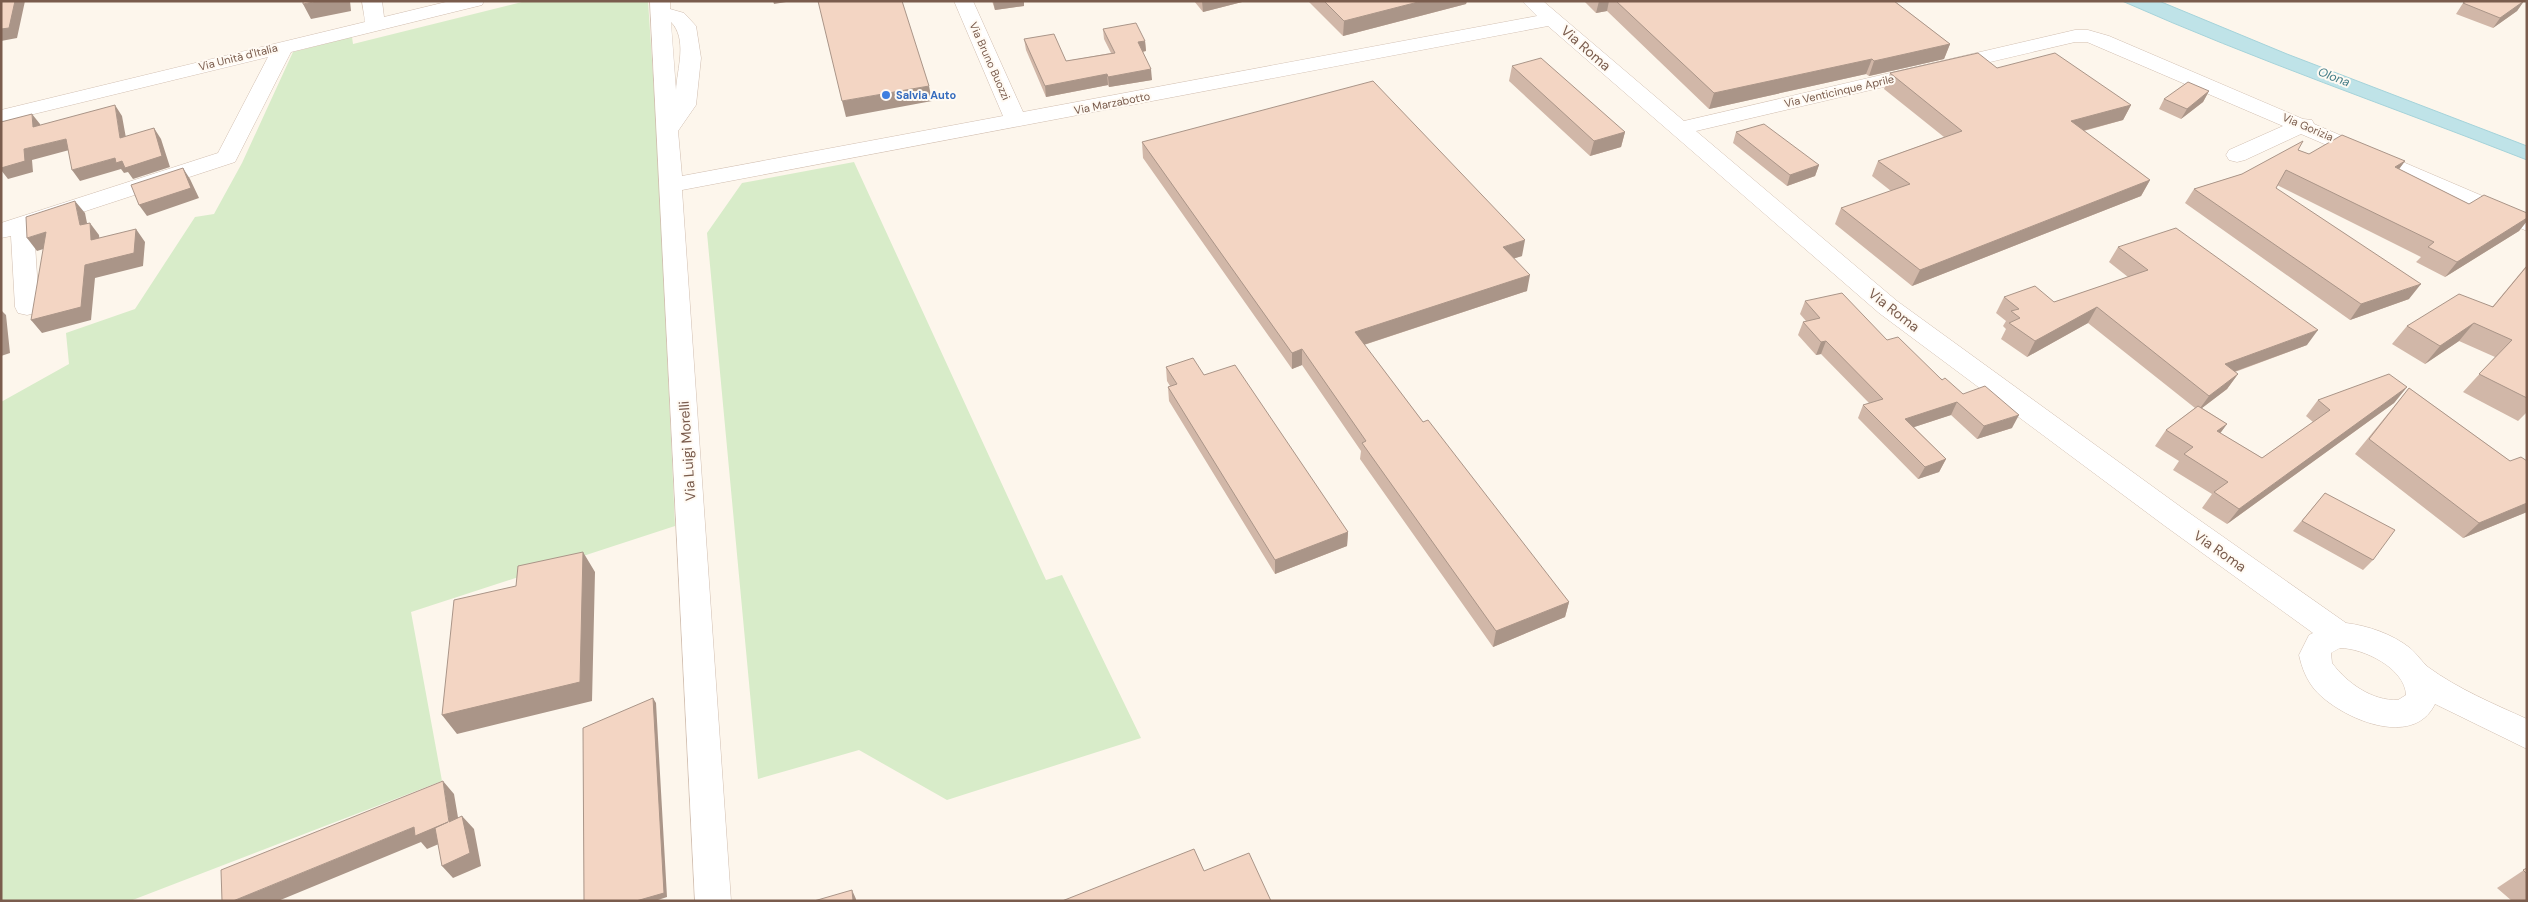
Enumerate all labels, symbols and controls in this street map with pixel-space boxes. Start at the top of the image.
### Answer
street label: Via Bruno Buozzi [967,20,1013,102]
street label: Via Roma [1557,21,1615,75]
street label: Via Unità d'Italia [197,40,279,74]
water label: Olona [2316,64,2352,90]
street label: Via Venticinque Aprile [1783,72,1895,110]
place label: Salvia Auto [896,88,956,102]
marker: Salvia Auto [880,89,892,101]
street label: Via Marzabotto [1073,89,1151,117]
street label: Via Gorizia [2280,110,2336,144]
street label: Via Roma [1865,284,1923,336]
street label: Via Luigi Morelli [675,400,699,502]
street label: Via Roma [2190,526,2250,576]

